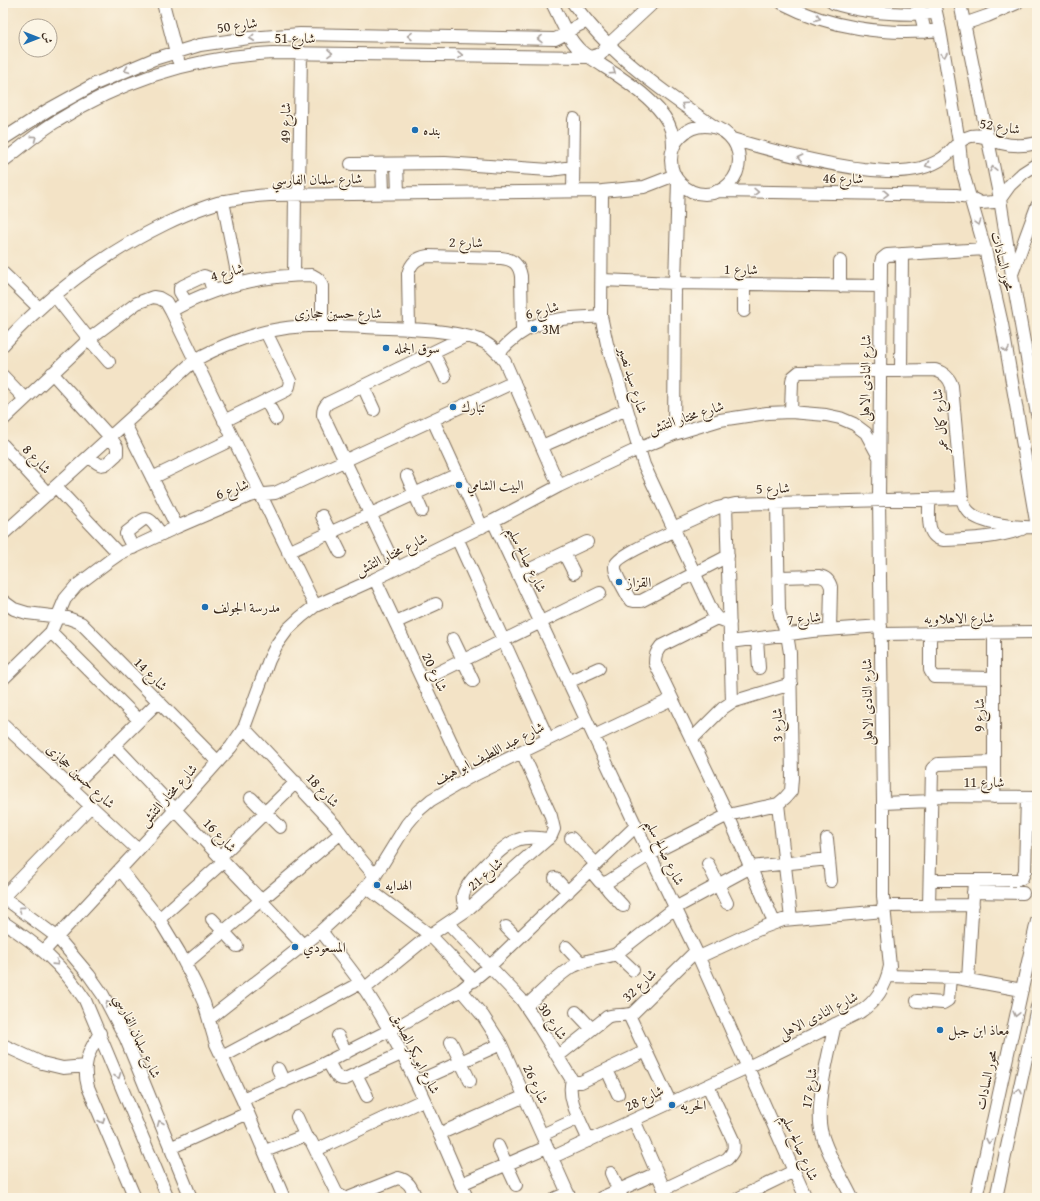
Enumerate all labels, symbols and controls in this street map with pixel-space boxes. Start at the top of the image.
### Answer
street label: شارع 50 [215,12,259,40]
one-way arrow [814,13,821,22]
north arrow [18,18,58,58]
street label: شارع 51 [275,28,315,50]
one-way arrow [407,32,413,40]
text: ش [40,33,56,44]
one-way arrow [249,33,255,42]
one-way arrow [537,35,543,43]
one-way arrow [327,49,333,57]
one-way arrow [457,51,463,59]
one-way arrow [939,52,948,58]
one-way arrow [123,65,131,73]
one-way arrow [609,67,616,75]
street label: شارع 49 [275,102,297,144]
one-way arrow [681,102,688,110]
street label: شارع 52 [978,113,1022,141]
place label: بنده [423,120,441,140]
marker: بنده [410,125,420,135]
one-way arrow [30,135,37,142]
one-way arrow [797,155,803,163]
one-way arrow [925,160,933,168]
one-way arrow [990,166,998,172]
street label: شارع سلمان الفارسي [271,168,363,194]
street label: شارع 46 [822,168,864,190]
one-way arrow [753,188,759,196]
one-way arrow [883,190,889,198]
one-way arrow [973,220,982,227]
street label: محور السادات [986,229,1020,293]
street label: شارع 2 [449,232,483,254]
street label: شارع 4 [208,258,247,288]
street label: شارع 1 [724,259,758,281]
street label: شارع 6 [523,296,562,326]
street label: شارع حسين حجازى [294,303,382,325]
place label: 3M [542,319,560,339]
marker: 3M [529,324,539,334]
street label: شارع النادى الاهلى [854,334,878,422]
place label: سوق الجمله [394,338,440,358]
street label: شارع سيد نصير [611,342,653,416]
marker: سوق الجمله [381,343,391,353]
one-way arrow [1002,347,1010,353]
street label: شارع كمال عمر [927,388,956,456]
street label: شارع مختار التتش [646,395,727,441]
place label: تبارك [461,397,486,417]
marker: تبارك [448,402,458,412]
street label: شارع 8 [17,440,56,480]
street label: شارع 6 [213,474,252,506]
place label: البيت الشامي [467,475,523,497]
street label: شارع 5 [756,477,791,501]
marker: البيت الشامي [454,480,464,490]
street label: شارع صالح سليم [499,522,552,597]
street label: شارع مختار التتش [351,528,432,582]
place label: القزاز [625,572,651,592]
marker: القزاز [614,577,624,587]
place label: مدرسة الجولف [213,597,280,617]
marker: مدرسة الجولف [200,602,210,612]
street label: شارع 7 [786,606,822,632]
street label: شارع الاهلاويه [923,607,995,631]
street label: شارع 20 [415,649,453,696]
street label: شارع 14 [128,652,173,697]
street label: شارع النادى الاهلى [856,658,880,746]
street label: شارع 9 [969,698,991,732]
street label: شارع 3 [767,708,789,742]
street label: شارع عبد اللطيف ابو هيف [430,717,548,791]
street label: شارع حسين حجازى [41,739,120,815]
street label: شارع مختار التتش [134,759,203,832]
street label: شارع 18 [300,768,344,813]
street label: شارع 11 [964,772,1004,794]
street label: شارع 16 [197,813,241,858]
street label: شارع صالح سليم [637,815,690,890]
street label: شارع 21 [463,853,508,896]
place label: الهدايه [385,875,412,895]
marker: الهدايه [372,880,382,890]
one-way arrow [18,907,25,914]
place label: المسعودي [303,937,346,959]
marker: المسعودي [290,942,300,952]
one-way arrow [51,958,59,966]
street label: شارع 32 [617,964,662,1008]
street label: شارع النادى الاهلى [775,986,862,1045]
street label: شارع سلمان الفارسي [106,991,166,1083]
street label: شارع 30 [532,998,573,1045]
one-way arrow [105,1001,112,1008]
street label: شارع ابو بكر الصديق [385,1009,445,1098]
one-way arrow [1013,1011,1021,1017]
place label: معاذ ابن جبل [948,1020,1009,1041]
marker: معاذ ابن جبل [935,1025,945,1035]
street label: محور السادات [970,1048,1002,1112]
street label: شارع 26 [516,1061,554,1108]
street label: شارع 17 [796,1066,824,1110]
one-way arrow [113,1072,121,1079]
street label: شارع 28 [621,1080,668,1118]
one-way arrow [1014,1088,1022,1095]
place label: الحريه [680,1095,706,1115]
marker: الحريه [667,1100,677,1110]
street label: شارع صالح سليم [773,1110,824,1186]
one-way arrow [97,1116,105,1124]
one-way arrow [157,1120,165,1128]
one-way arrow [985,1138,993,1144]

